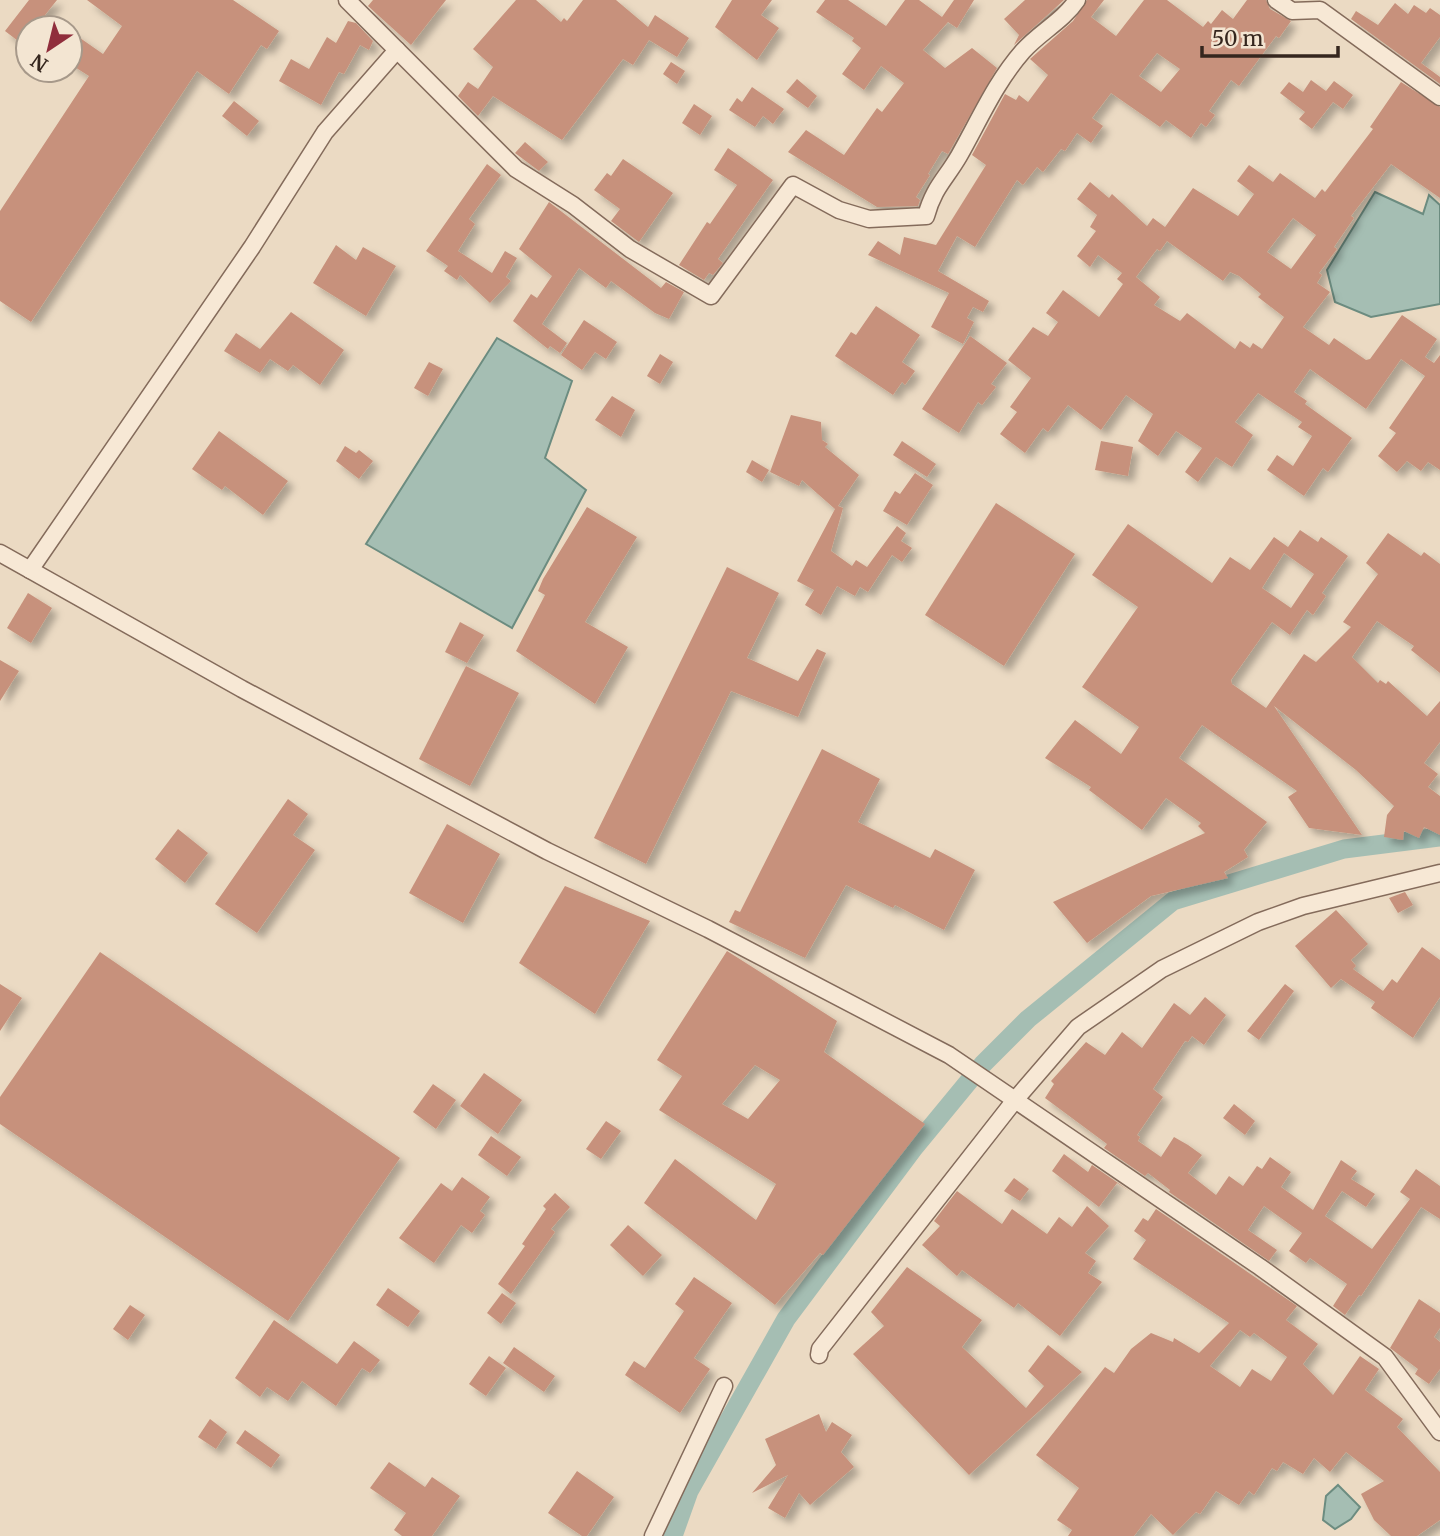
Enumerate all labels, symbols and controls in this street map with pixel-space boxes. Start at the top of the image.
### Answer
north arrow [14,14,84,84]
scale bar [1202,14,1338,58]
text: 50 m [1212,25,1263,52]
text: N [26,49,52,77]

